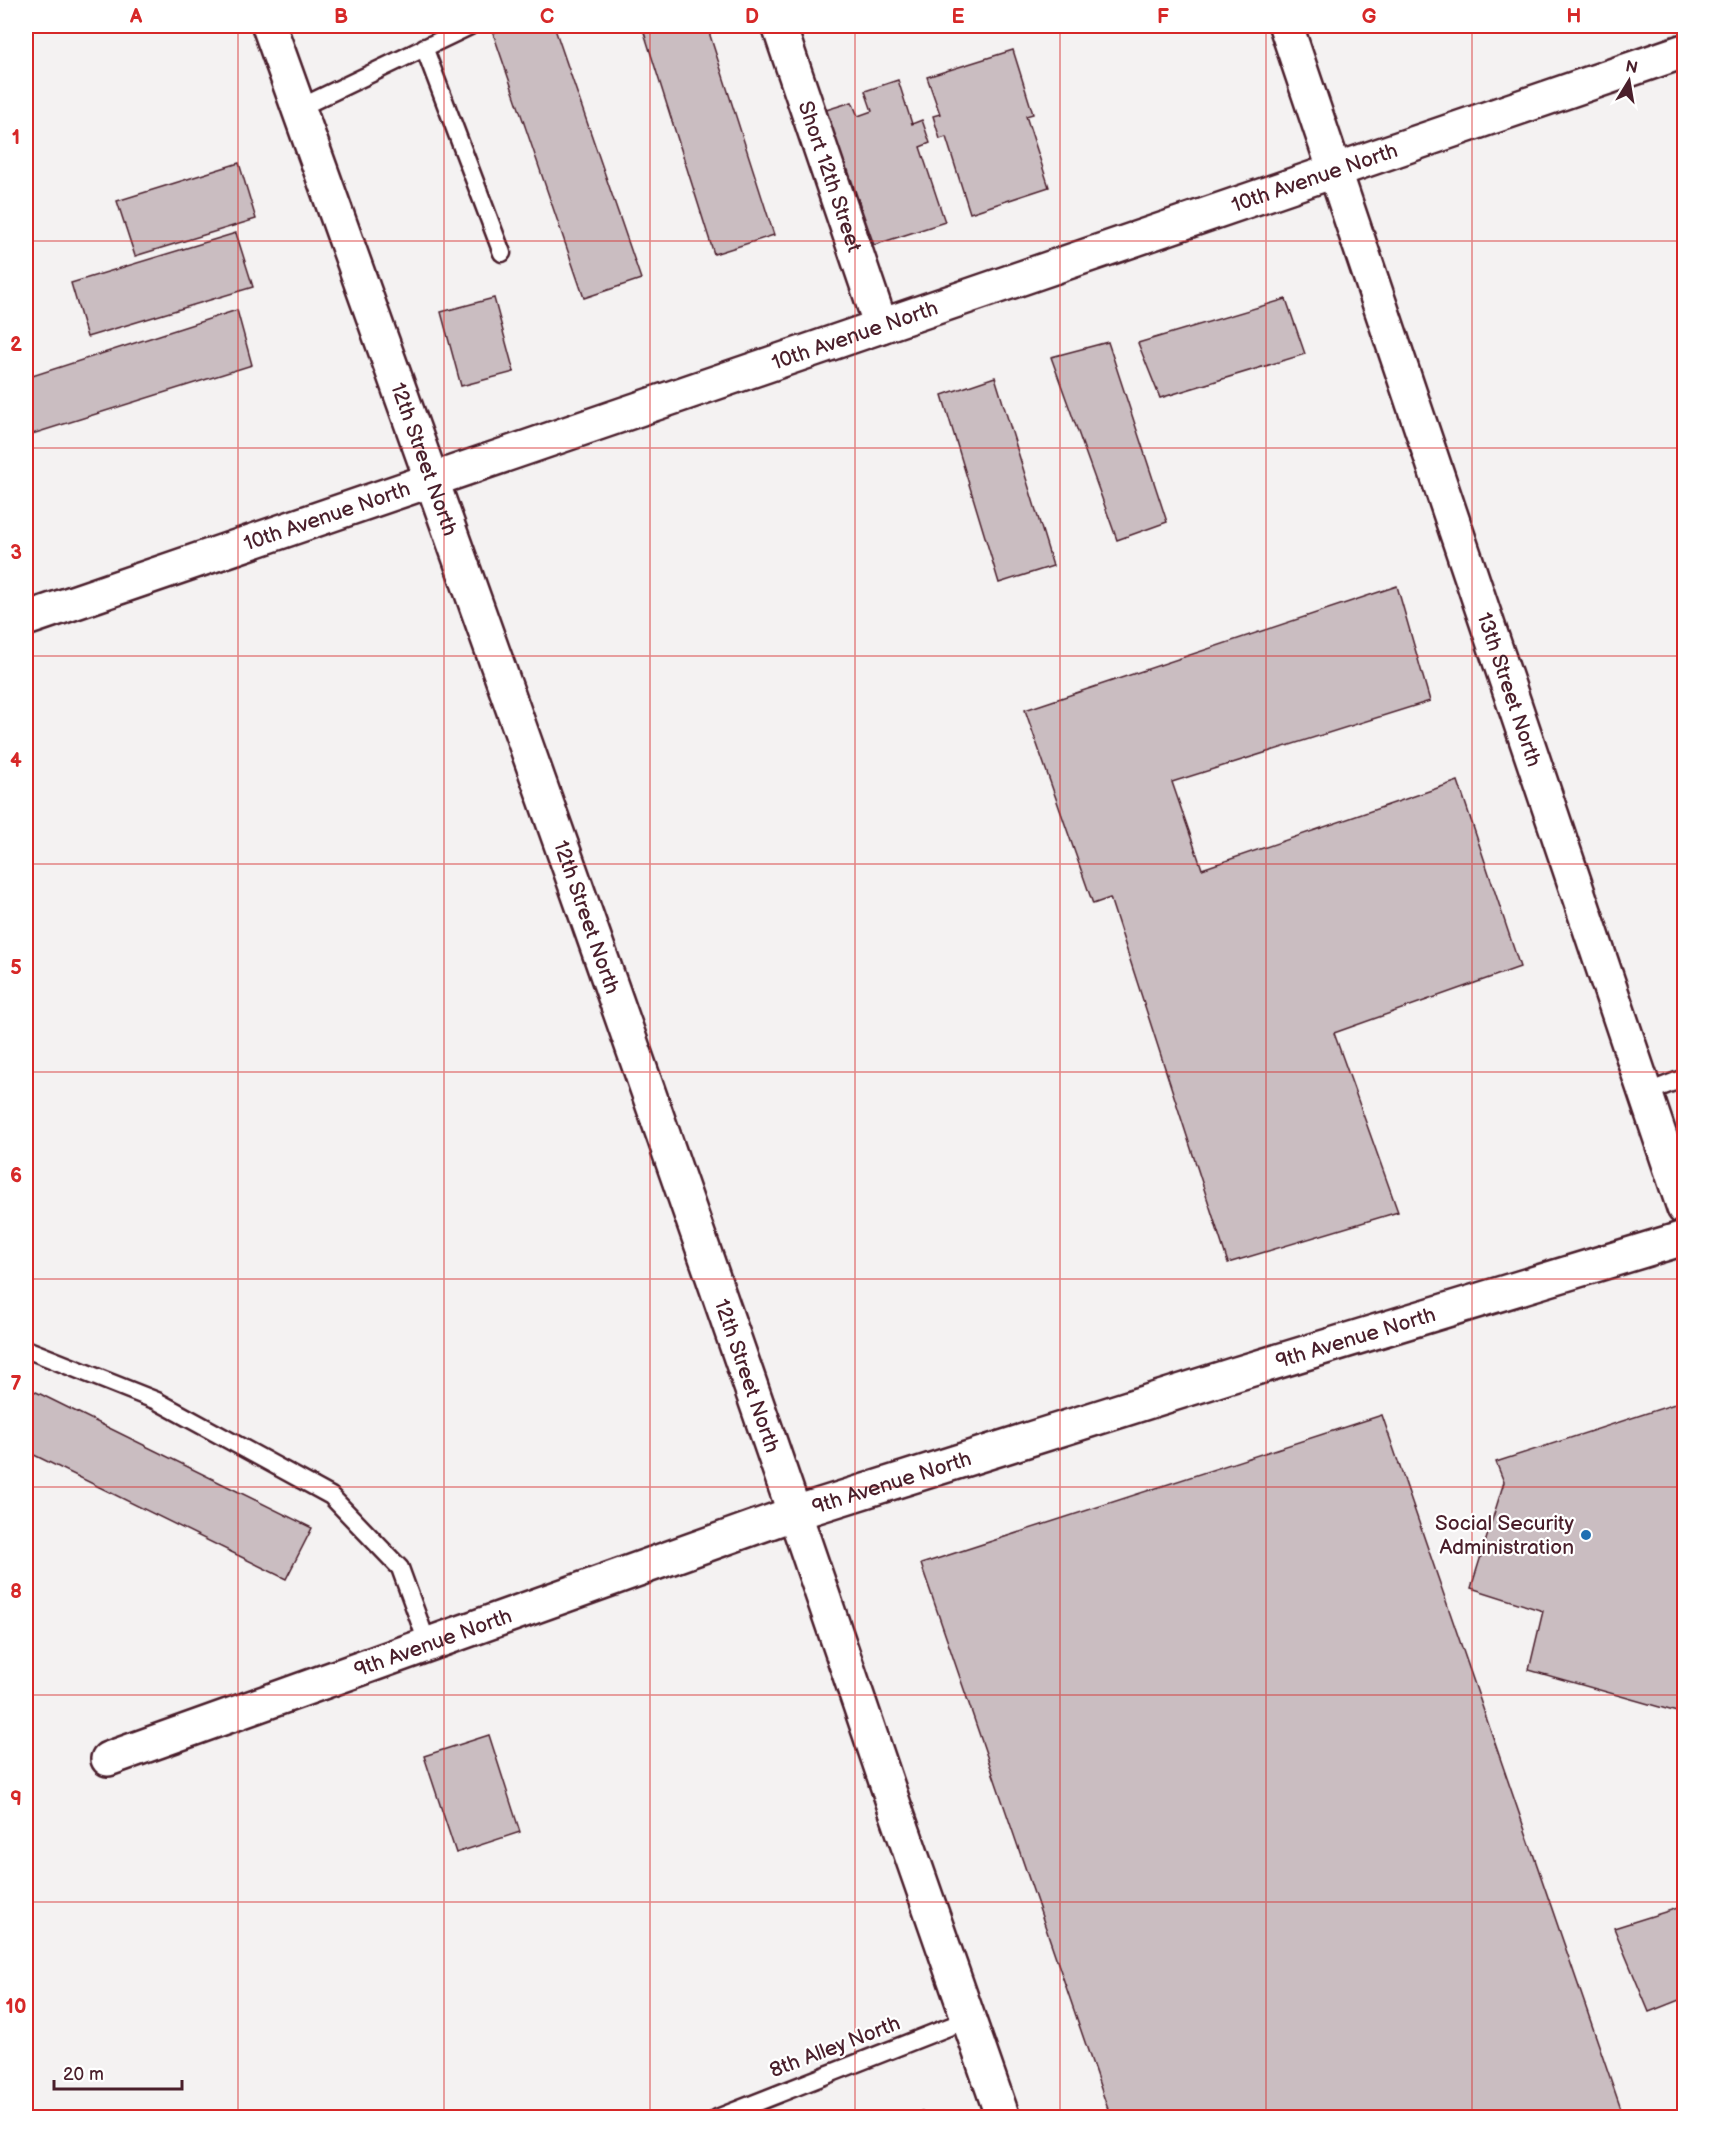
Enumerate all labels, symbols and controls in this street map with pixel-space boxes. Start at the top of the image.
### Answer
text: A [129,5,143,29]
text: B [334,5,348,29]
text: C [540,5,554,29]
text: D [745,5,759,29]
text: E [952,5,965,29]
text: F [1157,5,1169,29]
text: G [1362,5,1377,29]
text: H [1567,5,1581,29]
north arrow [1599,51,1659,111]
text: N [1624,57,1639,78]
street label: Short 12th Street [793,98,868,256]
text: 1 [12,126,20,150]
street label: 10th Avenue North [1228,138,1401,218]
street label: 10th Avenue North [768,295,941,375]
text: 2 [10,333,22,357]
street label: 12th Street North [385,379,463,539]
street label: 10th Avenue North [240,476,413,556]
text: 3 [10,541,22,565]
street label: 13th Street North [1472,609,1547,770]
text: 4 [10,749,22,773]
street label: 12th Street North [548,837,625,997]
text: 5 [10,956,22,980]
text: 6 [10,1164,22,1188]
street label: 12th Street North [709,1296,785,1456]
street label: 9th Avenue North [1273,1302,1438,1374]
text: 7 [10,1372,22,1396]
street label: 9th Avenue North [809,1446,974,1519]
place label: Social Security Administration [1435,1511,1575,1560]
marker: Social Security Administration [1579,1528,1593,1542]
text: 8 [10,1580,22,1604]
street label: 9th Avenue North [351,1603,515,1682]
text: 9 [10,1787,22,1811]
text: 10 [6,1995,26,2019]
street label: 8th Alley North [766,2011,904,2083]
scale bar [54,2053,182,2091]
text: 20 m [63,2064,104,2085]

